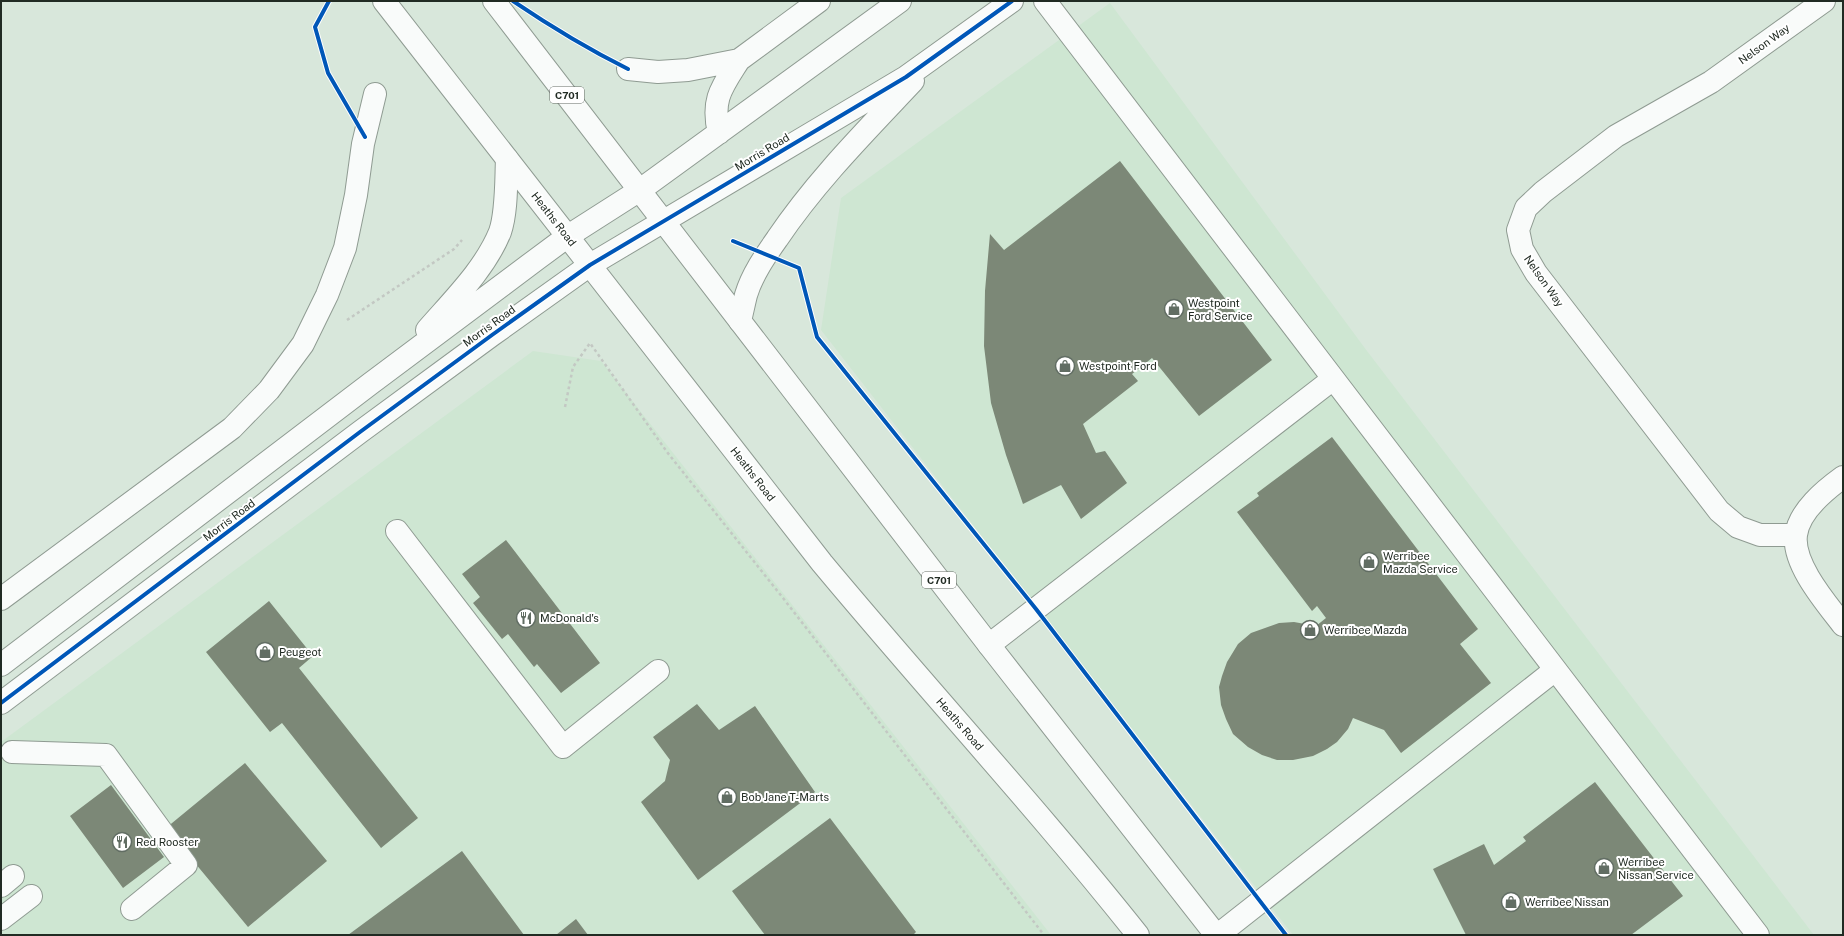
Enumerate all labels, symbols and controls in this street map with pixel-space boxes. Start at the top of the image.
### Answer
street label: Nelson Way [1736,21,1792,66]
road number: C701 [550,87,584,103]
street label: Morris Road [733,131,791,173]
street label: Heaths Road [529,190,579,248]
street label: Nelson Way [1522,253,1566,309]
place label: Westpoint Ford Service [1188,297,1253,322]
shop icon: Westpoint Ford Service [1163,298,1185,320]
street label: Morris Road [461,303,517,349]
shop icon: Westpoint Ford [1054,355,1076,377]
place label: Westpoint Ford [1079,360,1157,372]
street label: Heaths Road [728,445,778,503]
street label: Morris Road [201,497,257,543]
place label: Werribee Mazda Service [1383,550,1458,575]
shop icon: Werribee Mazda Service [1358,551,1380,573]
road number: C701 [922,572,956,588]
restaurant icon: McDonald's [515,607,537,629]
place label: McDonald's [540,612,599,624]
shop icon: Werribee Mazda [1299,619,1321,641]
place label: Werribee Mazda [1324,624,1407,636]
shop icon: Peugeot [254,641,276,663]
place label: Peugeot [279,646,322,658]
street label: Heaths Road [934,695,986,753]
shop icon: Bob Jane T-Marts [716,786,738,808]
place label: Bob Jane T-Marts [741,791,830,803]
restaurant icon: Red Rooster [111,831,133,853]
place label: Red Rooster [136,836,199,848]
place label: Werribee Nissan Service [1618,856,1694,881]
shop icon: Werribee Nissan Service [1593,857,1615,879]
shop icon: Werribee Nissan [1500,891,1522,913]
place label: Werribee Nissan [1525,896,1609,908]

